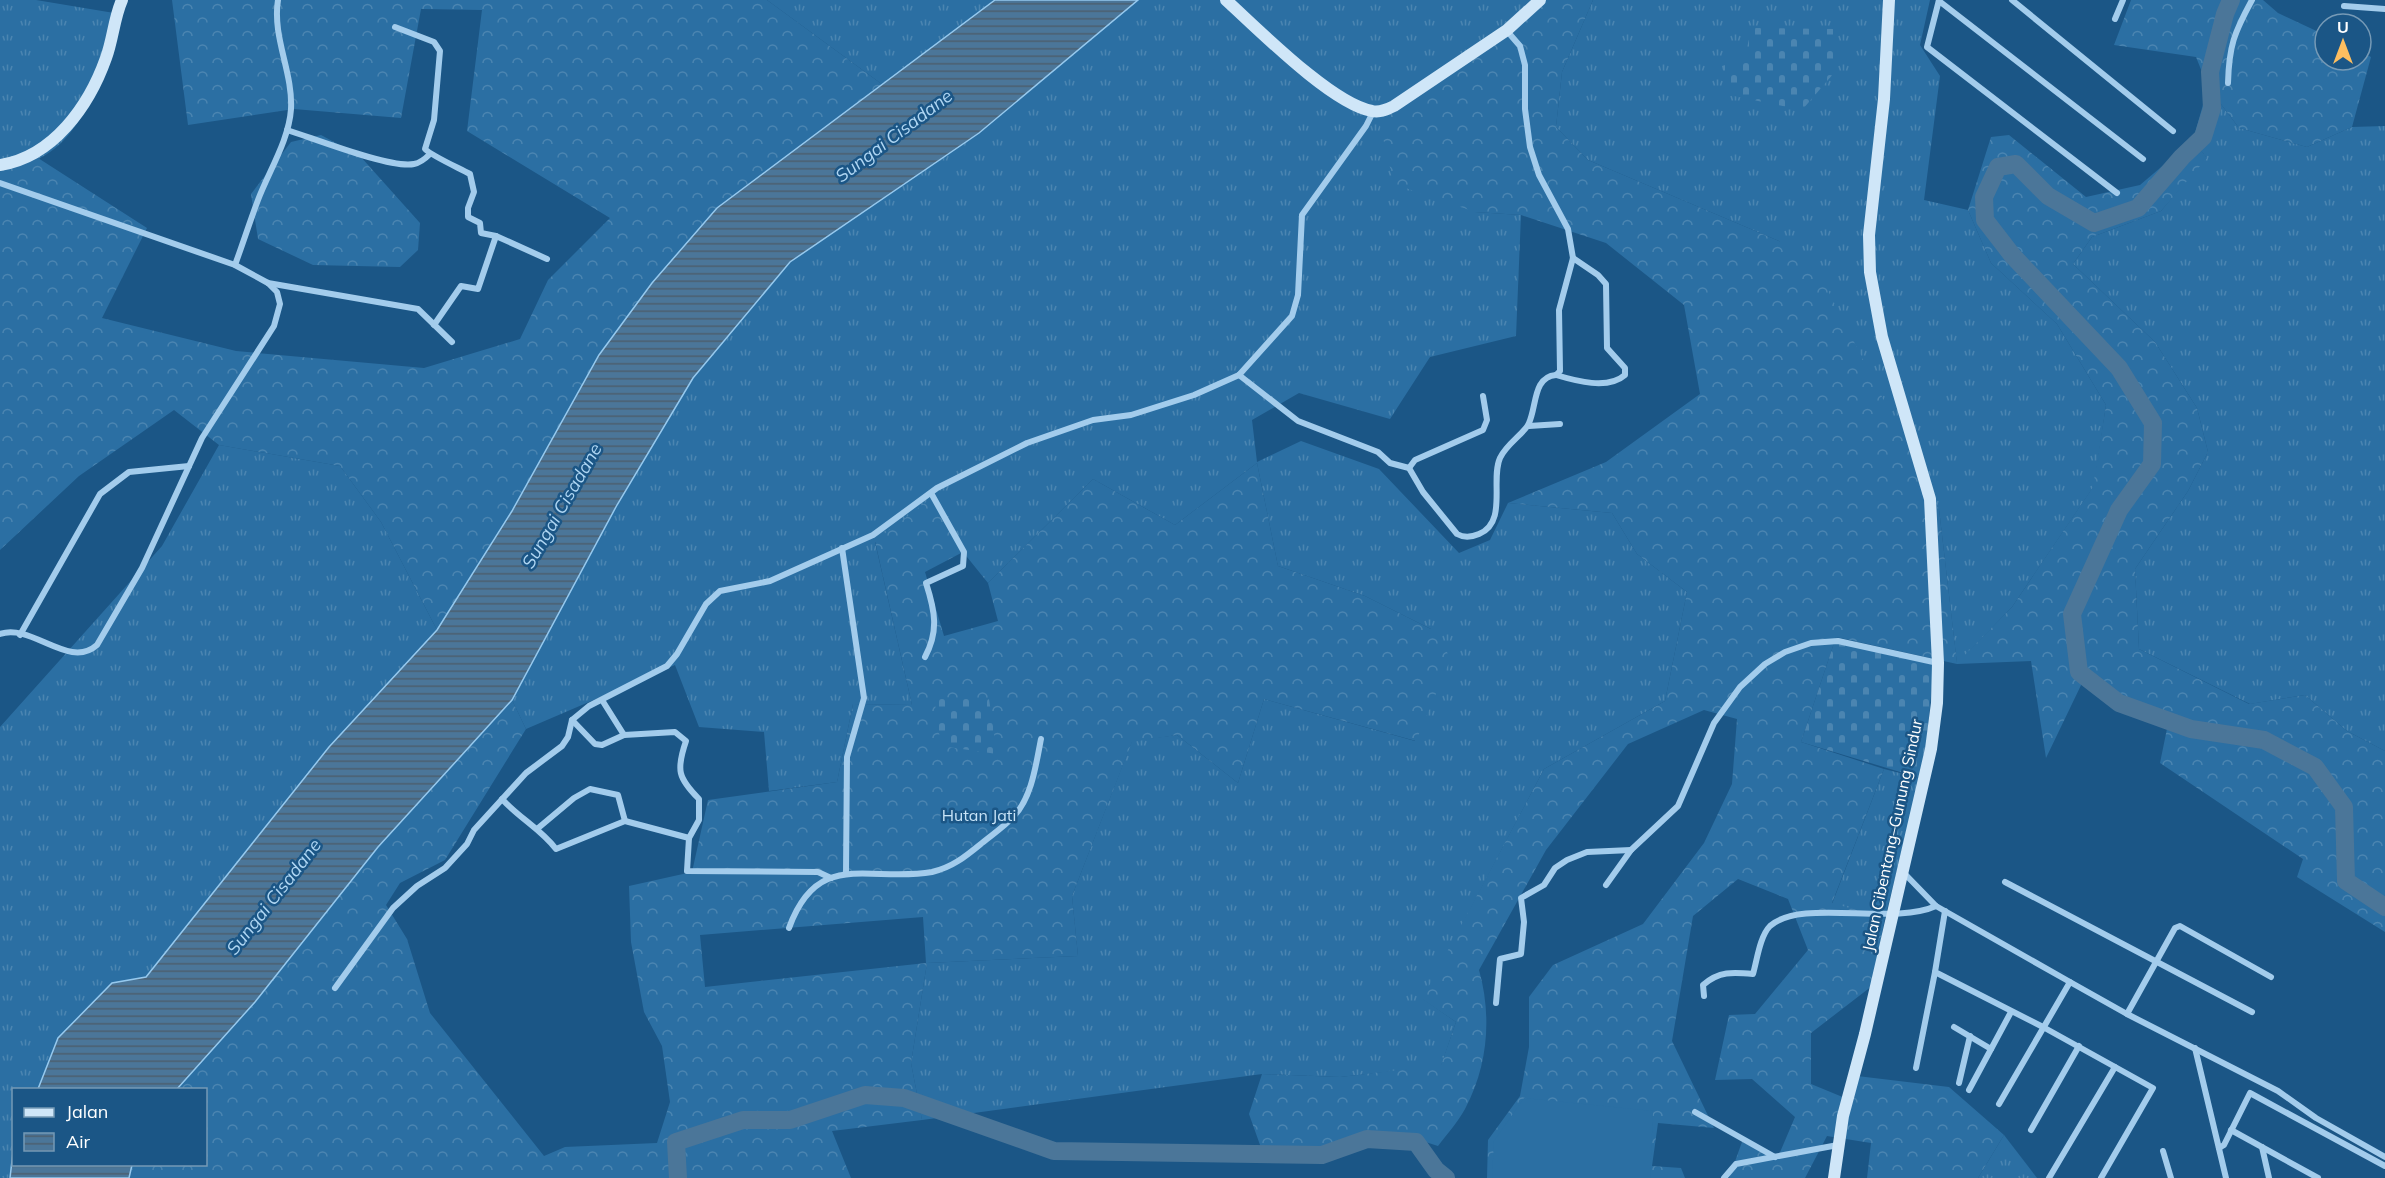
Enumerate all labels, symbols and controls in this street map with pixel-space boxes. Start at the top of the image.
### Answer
north arrow [2313,12,2373,72]
text: U [2337,17,2349,37]
water label: Sungai Cisadane [830,84,957,187]
water label: Sungai Cisadane [516,439,607,573]
street label: Jalan Cibentang–Gunung Sindur [1858,717,1926,953]
park label: Hutan Jati [942,805,1016,825]
water label: Sungai Cisadane [221,834,326,959]
legend [12,1088,207,1166]
text: Jalan [66,1100,108,1123]
text: Air [66,1130,91,1153]

